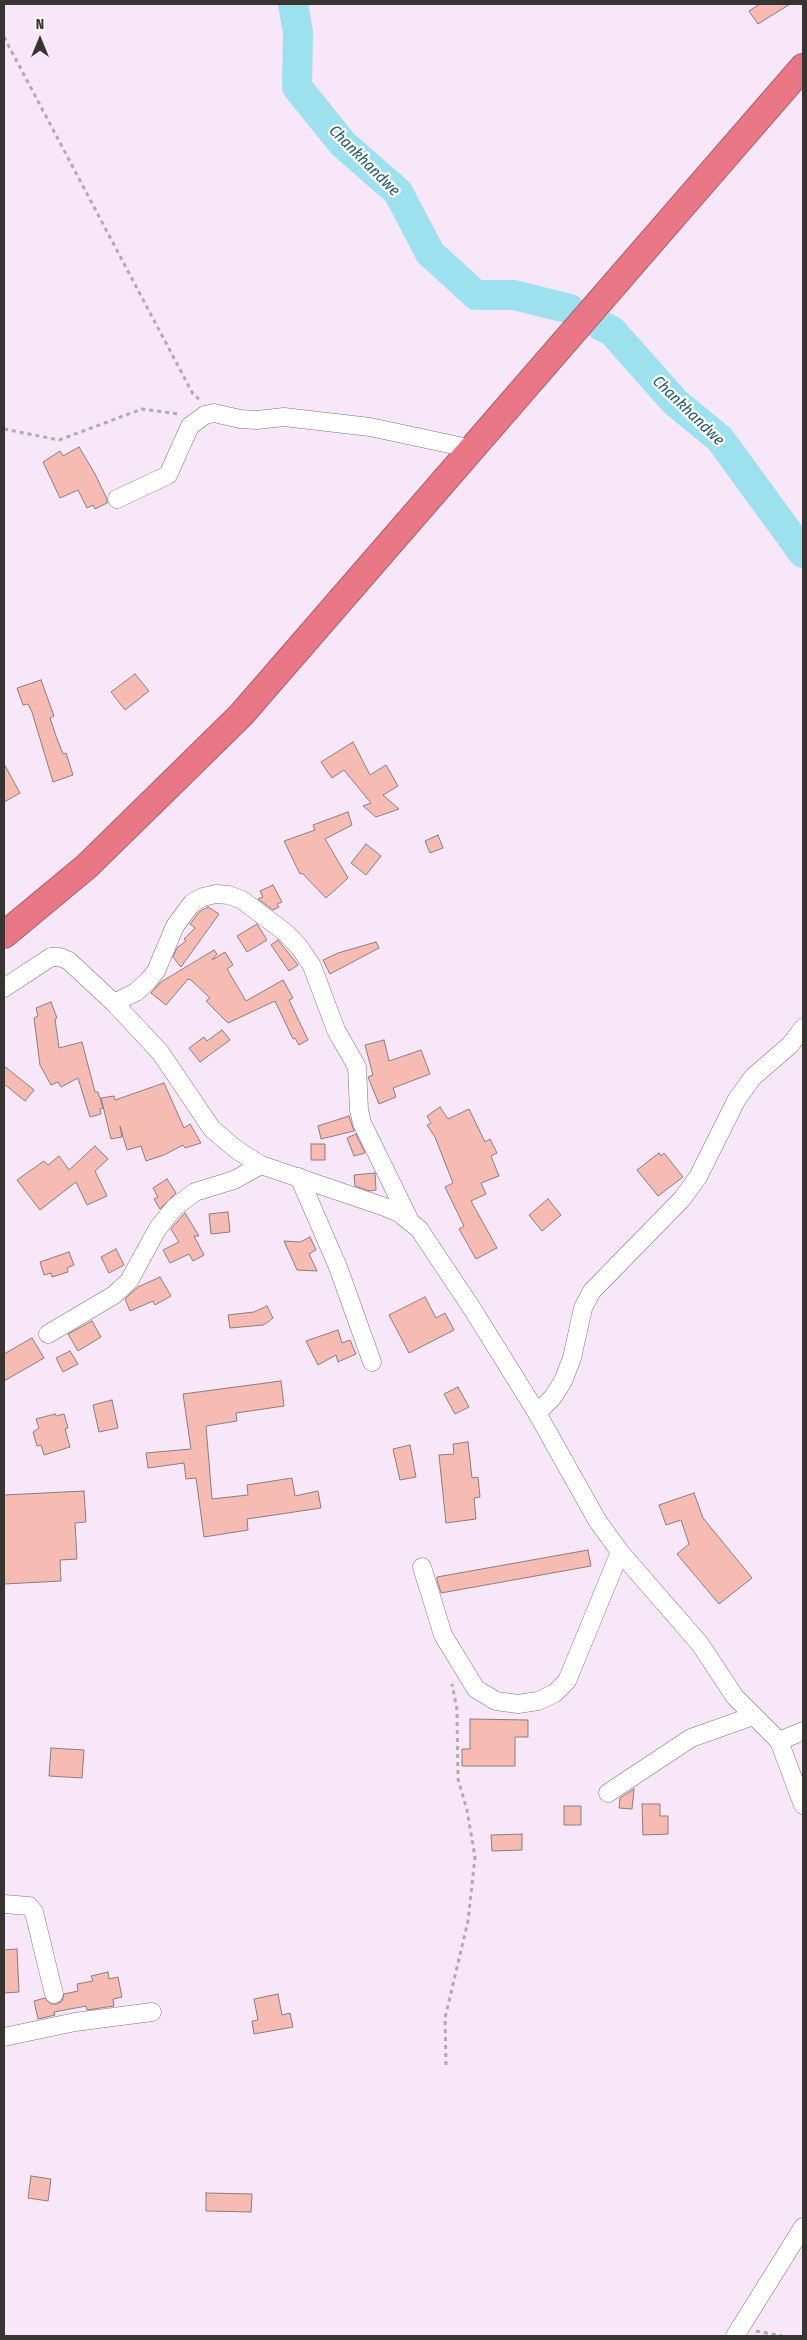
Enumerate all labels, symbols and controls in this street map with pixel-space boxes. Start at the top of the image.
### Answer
north arrow [15,15,65,65]
text: N [36,16,44,33]
water label: Chankhandwe [325,122,403,200]
water label: Chankhandwe [648,372,728,450]

